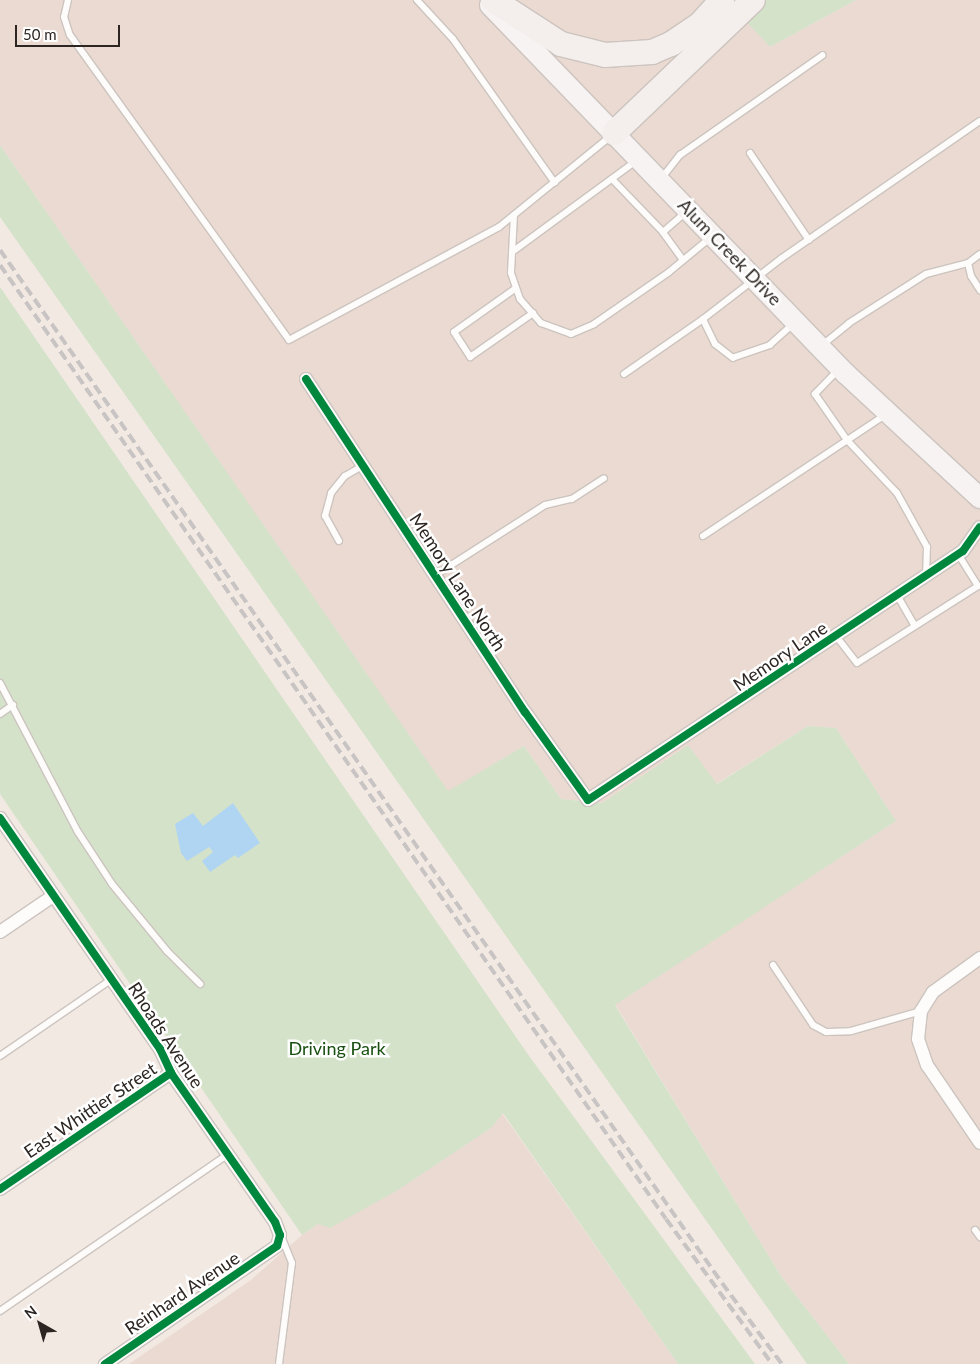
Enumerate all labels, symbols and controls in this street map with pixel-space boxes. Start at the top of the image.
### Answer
scale bar [18,15,122,47]
text: 50 m [23,25,57,43]
street label: Alum Creek Drive [674,194,786,310]
street label: Memory Lane North [405,509,511,655]
street label: Memory Lane [729,617,831,695]
street label: Rhoads Avenue [124,978,208,1092]
park label: Driving Park [288,1037,386,1059]
street label: East Whittier Street [19,1057,161,1163]
street label: Reinhard Avenue [120,1247,244,1339]
north arrow [15,1299,65,1349]
text: N [21,1302,40,1322]

